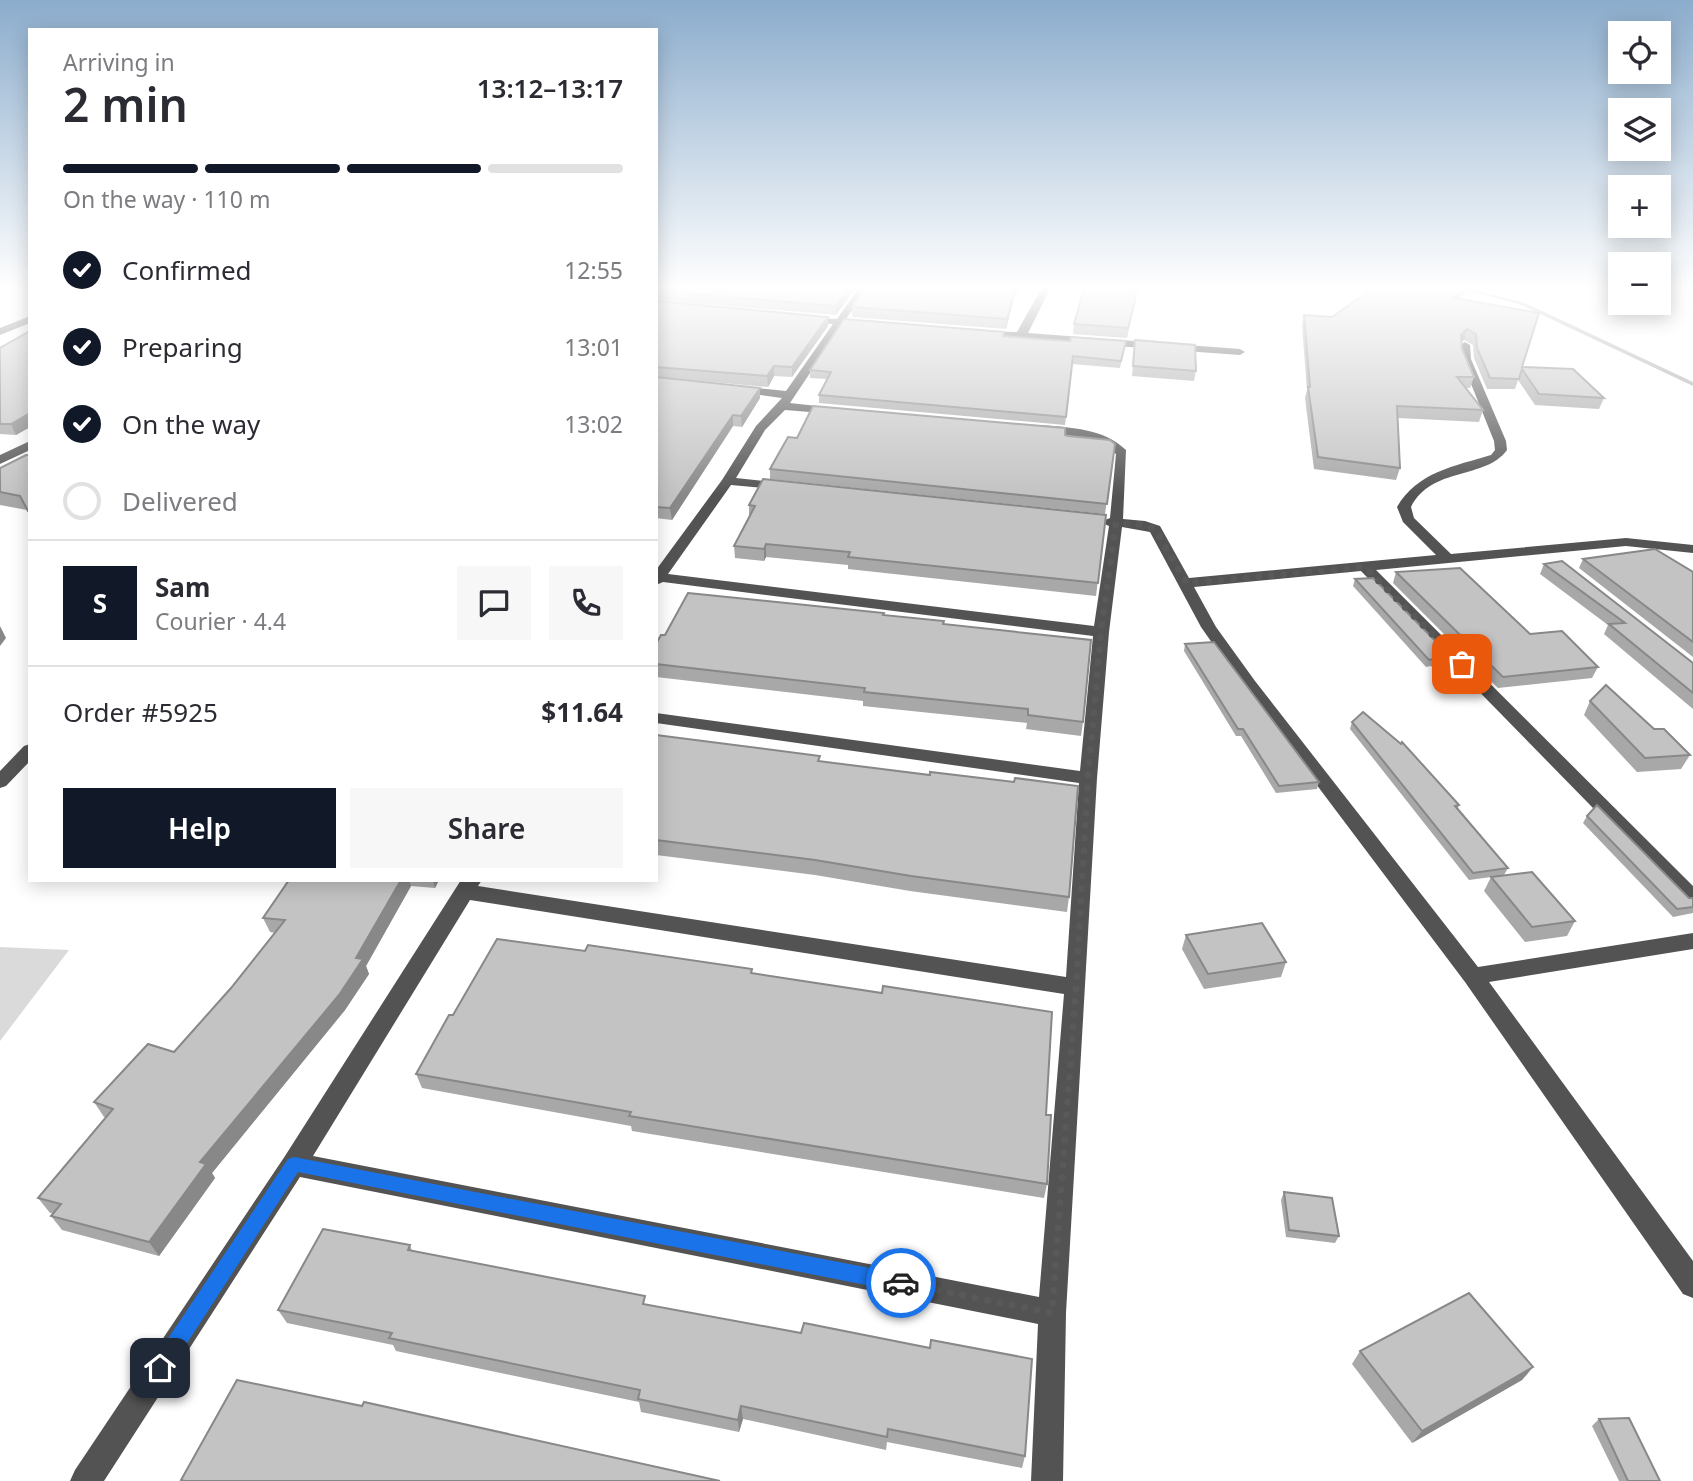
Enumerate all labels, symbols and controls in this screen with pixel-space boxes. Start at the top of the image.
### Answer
map controls [1608,21,1671,315]
button: locate [1608,21,1671,84]
text: Arriving in [63,46,175,78]
text: 13:12–13:17 [477,70,623,106]
text: 2 min [63,73,188,135]
button: layers [1608,98,1671,161]
button: + [1608,175,1671,238]
text: On the way · 110 m [63,183,270,215]
icon: check [63,251,101,289]
text: Confirmed [122,252,252,288]
button: − [1608,252,1671,315]
text: 12:55 [564,254,623,286]
icon: check [63,328,101,366]
text: Preparing [122,329,243,365]
text: 13:01 [564,331,623,363]
icon: check [63,405,101,443]
text: On the way [122,406,260,442]
text: 13:02 [564,408,623,440]
text: Delivered [122,483,238,519]
button: chat [457,566,531,640]
button: phone [549,566,623,640]
text: Sam [155,569,210,605]
text: S [93,585,107,621]
text: Courier · 4.4 [155,605,286,637]
pin [1432,634,1492,694]
icon: bag [1443,645,1481,683]
text: Order #5925 [63,694,218,730]
text: $11.64 [541,694,623,730]
button: Help [63,788,336,868]
button: Share [350,788,623,868]
courier [866,1248,936,1318]
icon: car [882,1264,920,1302]
pin [130,1338,190,1398]
icon: home [141,1349,179,1387]

